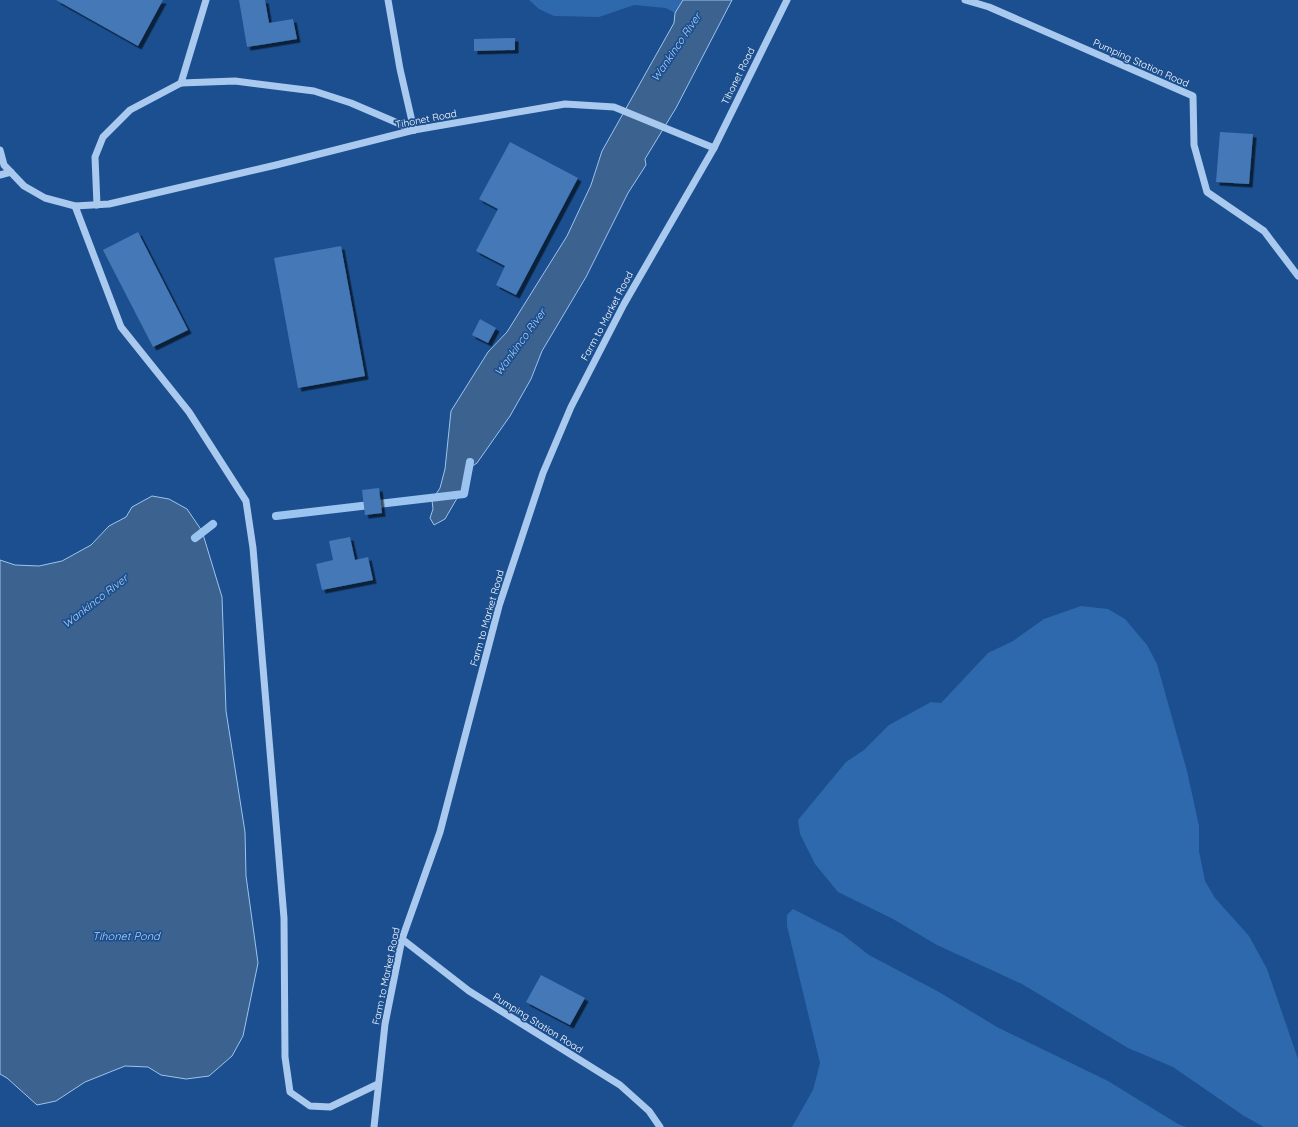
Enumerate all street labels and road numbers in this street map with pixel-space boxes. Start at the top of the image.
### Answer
street label: Pumping Station Road [1091,36,1191,90]
street label: Tihonet Road [719,45,757,107]
street label: Tihonet Road [394,107,458,131]
street label: Farm to Market Road [578,269,636,363]
street label: Farm to Market Road [467,569,507,667]
street label: Farm to Market Road [369,926,403,1026]
street label: Pumping Station Road [491,990,585,1056]

